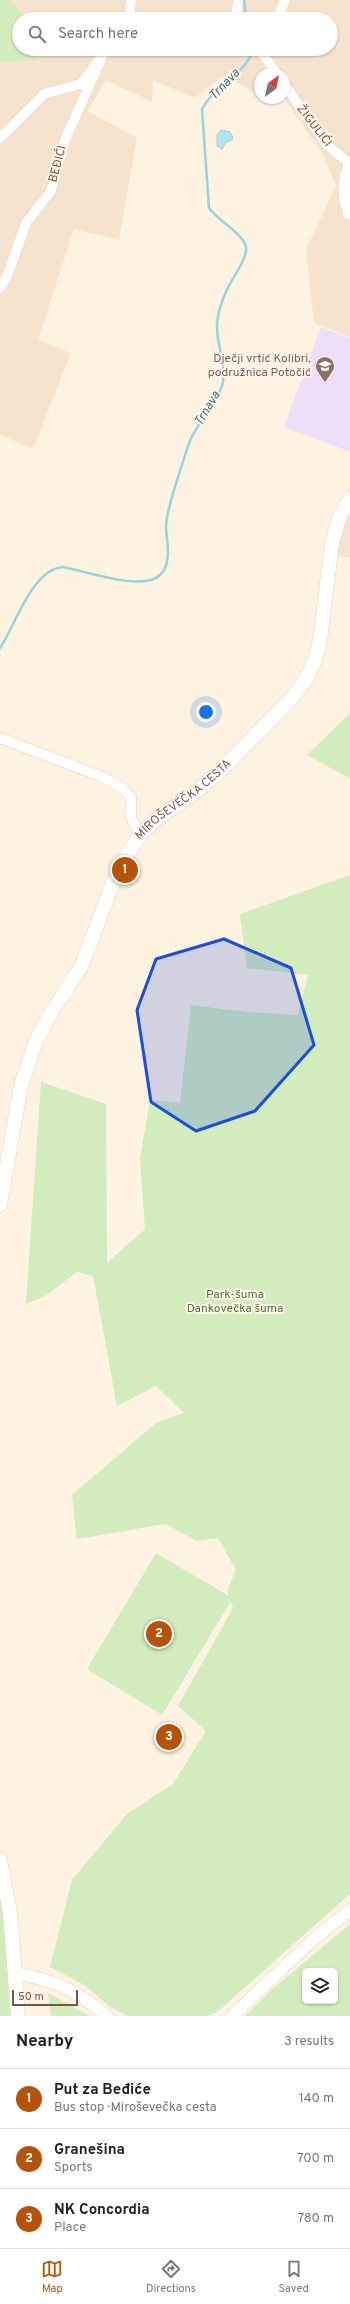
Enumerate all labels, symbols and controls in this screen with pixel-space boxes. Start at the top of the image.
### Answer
search box [12,12,338,56]
icon: search [26,23,48,45]
text: Search here [58,25,138,44]
water label: Trnava [206,66,244,104]
north arrow [254,68,290,104]
street label: ŽIGULIĆI [293,102,335,150]
street label: BEĐIĆI [45,144,71,184]
place label: Dječji vrtić Kolibri, podružnica Potočić [208,351,311,381]
school or university icon: Dječji vrtić Kolibri, podružnica Potočić [314,355,336,383]
water label: Trnava [191,388,225,429]
your location [196,702,216,722]
street label: MIROŠEVEČKA CESTA [132,756,235,844]
pin: 1 [112,855,138,885]
park label: Park-šuma Dankovečka šuma [187,1287,283,1317]
pin: 2 [146,1619,172,1649]
pin: 3 [156,1722,182,1752]
map controls [302,1968,338,2004]
button: layers [302,1968,338,2004]
scale bar [12,1988,78,2007]
text: 50 m [18,1990,44,2004]
text: Nearby [16,2031,73,2053]
text: 3 results [284,2034,334,2050]
text: Put za Beđiće [54,2081,151,2100]
text: 1 [26,2091,32,2107]
text: 140 m [299,2091,334,2107]
text: Bus stop · Miroševečka cesta [54,2100,217,2116]
text: Granešina [54,2141,125,2160]
text: 2 [25,2151,33,2167]
text: 700 m [297,2151,334,2167]
text: Sports [54,2160,93,2176]
text: NK Concordia [54,2201,150,2220]
text: 3 [25,2211,33,2227]
text: 780 m [297,2211,334,2227]
text: Place [54,2220,86,2236]
tab: Map [41,2258,63,2296]
tab: Directions [146,2258,196,2296]
tab: Saved [278,2258,309,2296]

